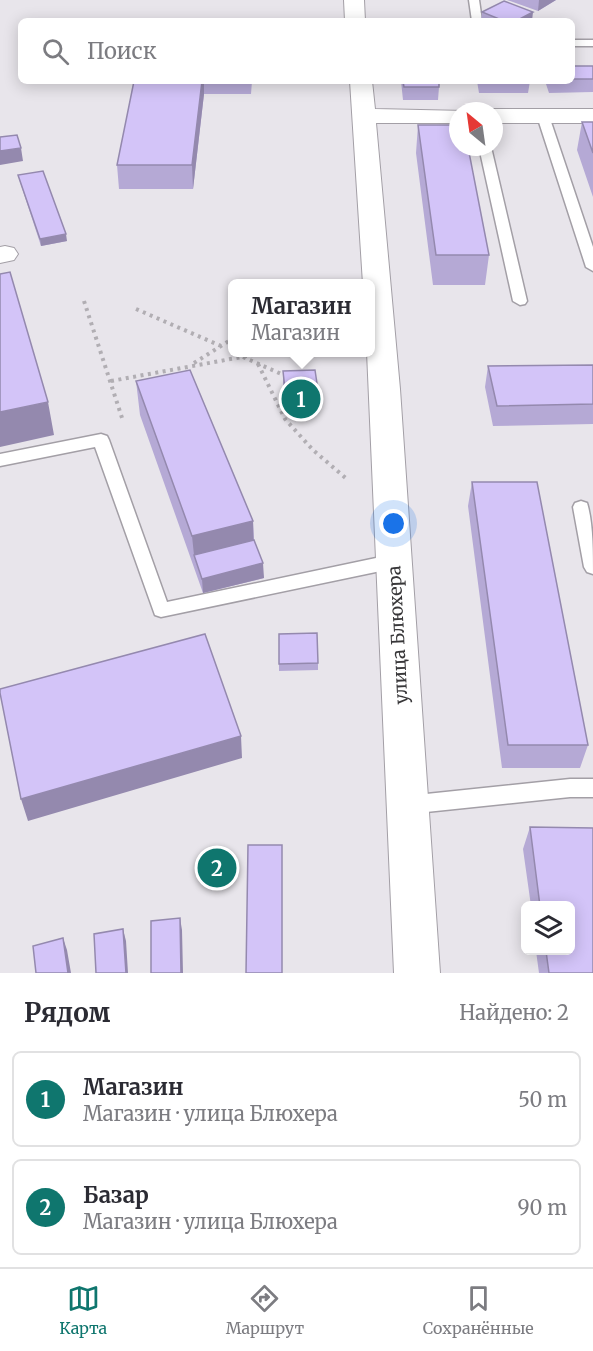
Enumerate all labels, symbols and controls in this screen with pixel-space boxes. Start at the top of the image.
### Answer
search box [18,18,575,84]
icon: search [39,35,72,68]
text: Поиск [87,37,157,65]
north arrow [449,102,503,156]
popup [228,279,375,357]
text: Магазин [251,292,352,320]
text: Магазин [251,320,340,345]
pin: 1 [282,376,320,422]
your location [379,509,408,538]
street label: улица Блюхера [382,565,413,705]
pin: 2 [198,846,236,890]
map controls [521,901,575,955]
button: layers [521,901,575,955]
text: Рядом [24,996,110,1029]
text: Найдено: 2 [459,1000,569,1025]
text: Магазин [83,1073,183,1101]
text: 1 [41,1087,50,1112]
text: 50 m [518,1087,567,1112]
text: Магазин · улица Блюхера [83,1101,338,1126]
text: Базар [83,1181,149,1209]
text: 2 [40,1195,51,1220]
text: 90 m [517,1195,567,1220]
text: Магазин · улица Блюхера [83,1209,338,1234]
tab: Карта [59,1282,107,1338]
tab: Маршрут [226,1282,304,1338]
tab: Сохранённые [423,1282,534,1338]

